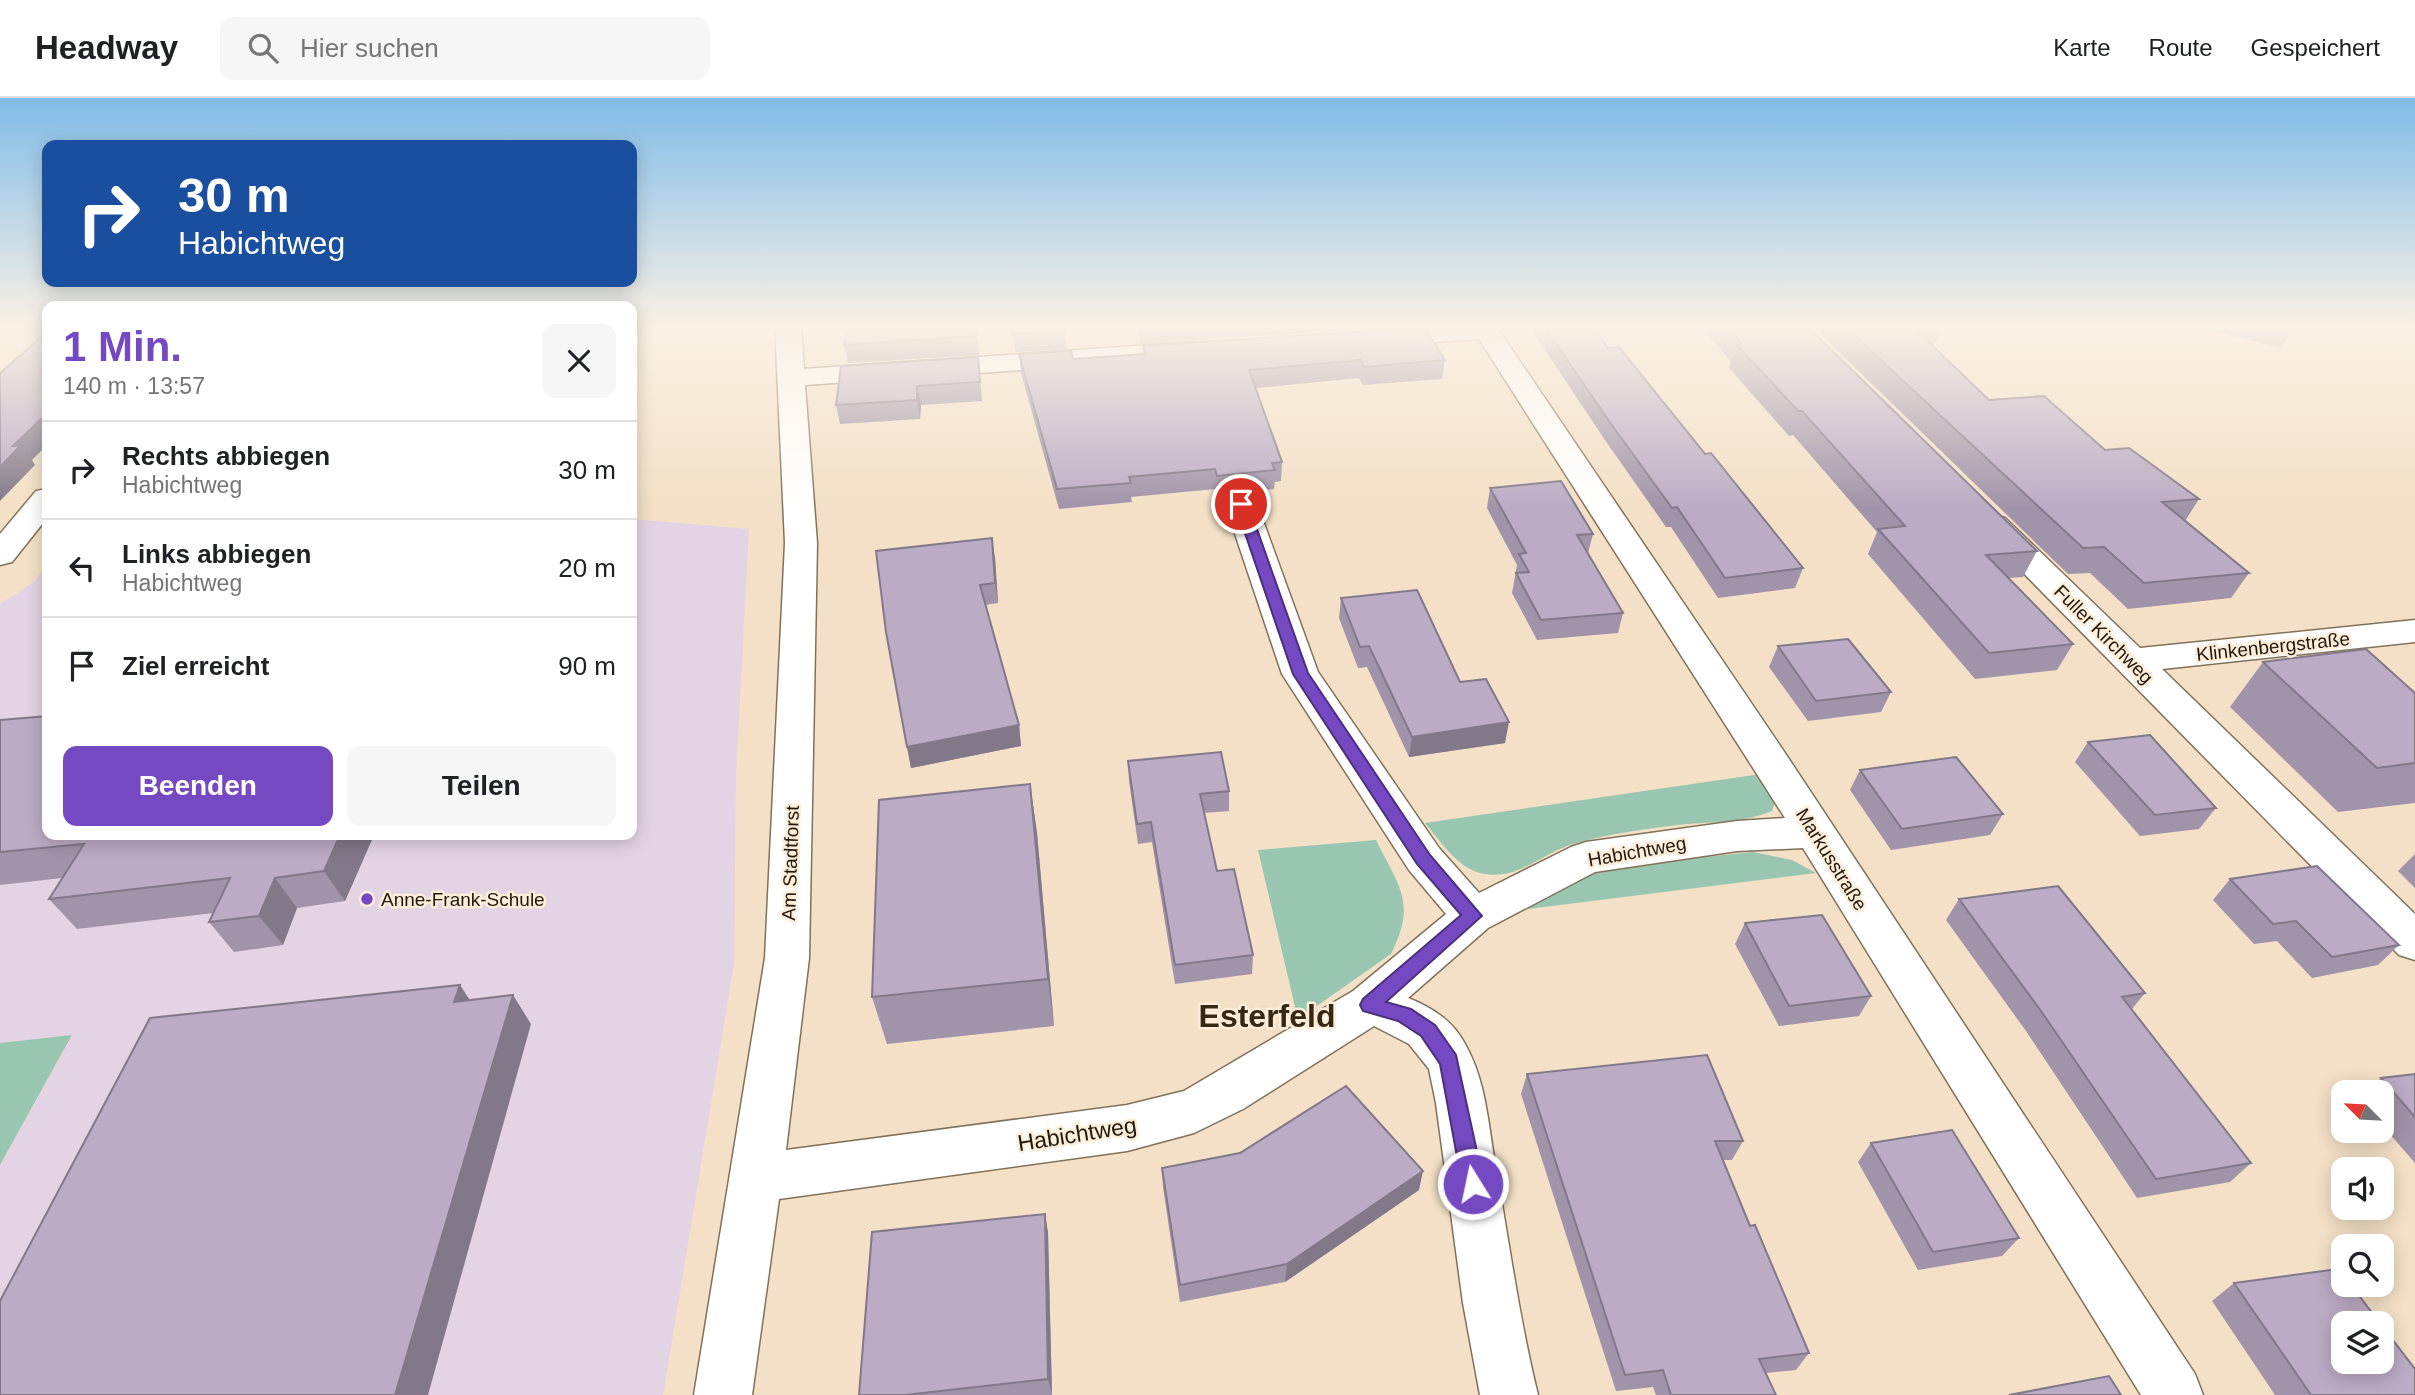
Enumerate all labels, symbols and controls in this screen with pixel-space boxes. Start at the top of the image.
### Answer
search box [220,17,710,80]
text: Headway [35,29,178,66]
icon: search [244,29,282,67]
text: Hier suchen [300,33,439,63]
text: Karte [2053,34,2111,61]
text: Route [2149,34,2213,61]
text: Gespeichert [2251,34,2380,61]
icon: right [63,168,154,259]
text: 30 m [178,168,290,222]
text: Habichtweg [178,225,345,261]
text: 1 Min. [63,323,182,370]
button: close [542,324,616,398]
text: 140 m · 13:57 [63,373,205,399]
text: Rechts abbiegen [122,441,330,471]
icon: right [63,451,101,489]
text: 30 m [558,455,616,485]
text: Habichtweg [122,472,242,498]
pin [1211,474,1271,534]
icon: arrive [1222,485,1260,523]
text: Links abbiegen [122,539,311,569]
icon: left [63,549,101,587]
text: 20 m [558,553,616,583]
text: Habichtweg [122,570,242,596]
street label: Fuller Kirchweg [2050,581,2157,688]
street label: Klinkenbergstraße [2195,628,2351,665]
icon: arrive [63,647,101,685]
text: Ziel erreicht [122,651,269,681]
text: 90 m [558,651,616,681]
button: Beenden [63,746,333,826]
button: Teilen [347,746,616,826]
street label: Am Stadtforst [778,804,803,921]
street label: Markusstraße [1792,804,1871,914]
street label: Habichtweg [1586,833,1688,870]
place label: Anne-Frank-Schule [381,889,545,910]
marker: Anne-Frank-Schule [359,891,375,907]
district label: Esterfeld [1199,998,1335,1034]
north arrow [2331,1080,2394,1143]
map controls [2331,1080,2394,1374]
street label: Habichtweg [1016,1112,1138,1156]
position arrow [1436,1147,1510,1221]
button: sound [2331,1157,2394,1220]
button: search [2331,1234,2394,1297]
button: layers [2331,1311,2394,1374]

